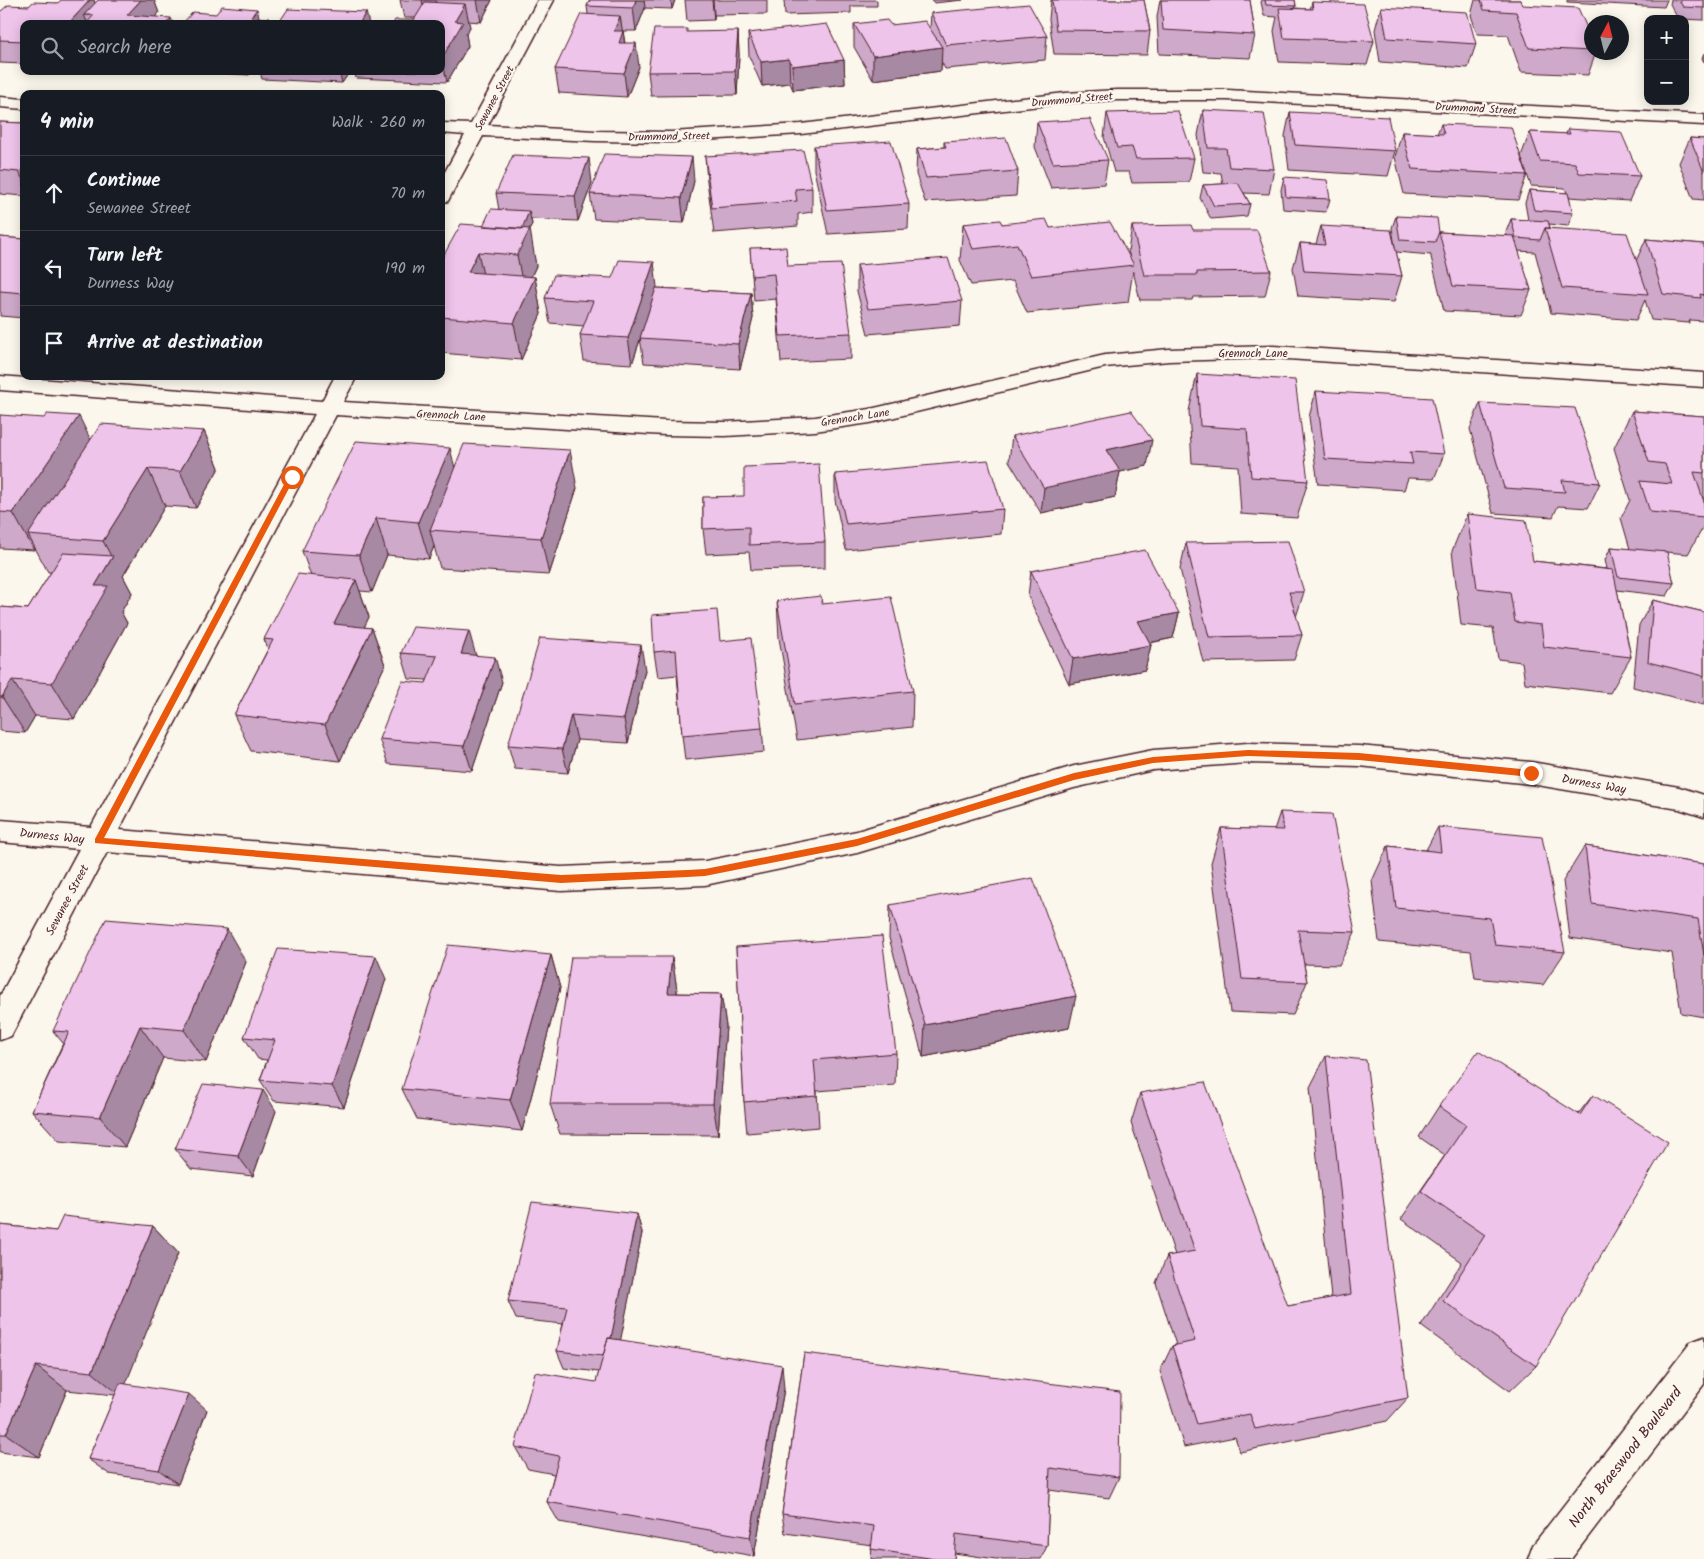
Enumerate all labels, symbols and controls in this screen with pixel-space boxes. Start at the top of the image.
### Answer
north arrow [1584,15,1629,60]
map controls [1644,15,1689,105]
button: + [1644,15,1689,60]
search box [20,20,445,75]
text: Search here [78,33,172,63]
icon: search [38,34,66,62]
button: − [1644,60,1689,105]
street label: Sewanee Street [470,62,520,134]
street label: Drummond Street [1030,87,1115,113]
street label: Drummond Street [1434,98,1518,120]
text: 4 min [40,106,94,139]
text: Walk · 260 m [332,110,425,135]
street label: Drummond Street [628,127,711,147]
text: Continue [87,166,160,196]
icon: ahead [40,179,68,207]
text: 70 m [390,181,425,206]
text: Sewanee Street [87,196,191,221]
text: Turn left [87,241,162,271]
icon: left [40,254,68,282]
text: 190 m [385,256,425,281]
text: Durness Way [87,271,174,296]
text: Arrive at destination [87,328,263,358]
icon: arrive [40,329,68,357]
street label: Grennoch Lane [1218,345,1288,363]
street label: Grennoch Lane [820,404,891,432]
street label: Grennoch Lane [416,405,486,427]
route start [281,466,304,489]
route end [1520,762,1543,785]
street label: Durness Way [1560,769,1628,800]
street label: Durness Way [19,824,86,849]
street label: Sewanee Street [41,861,94,939]
street label: North Braeswood Boulevard [1563,1381,1689,1533]

